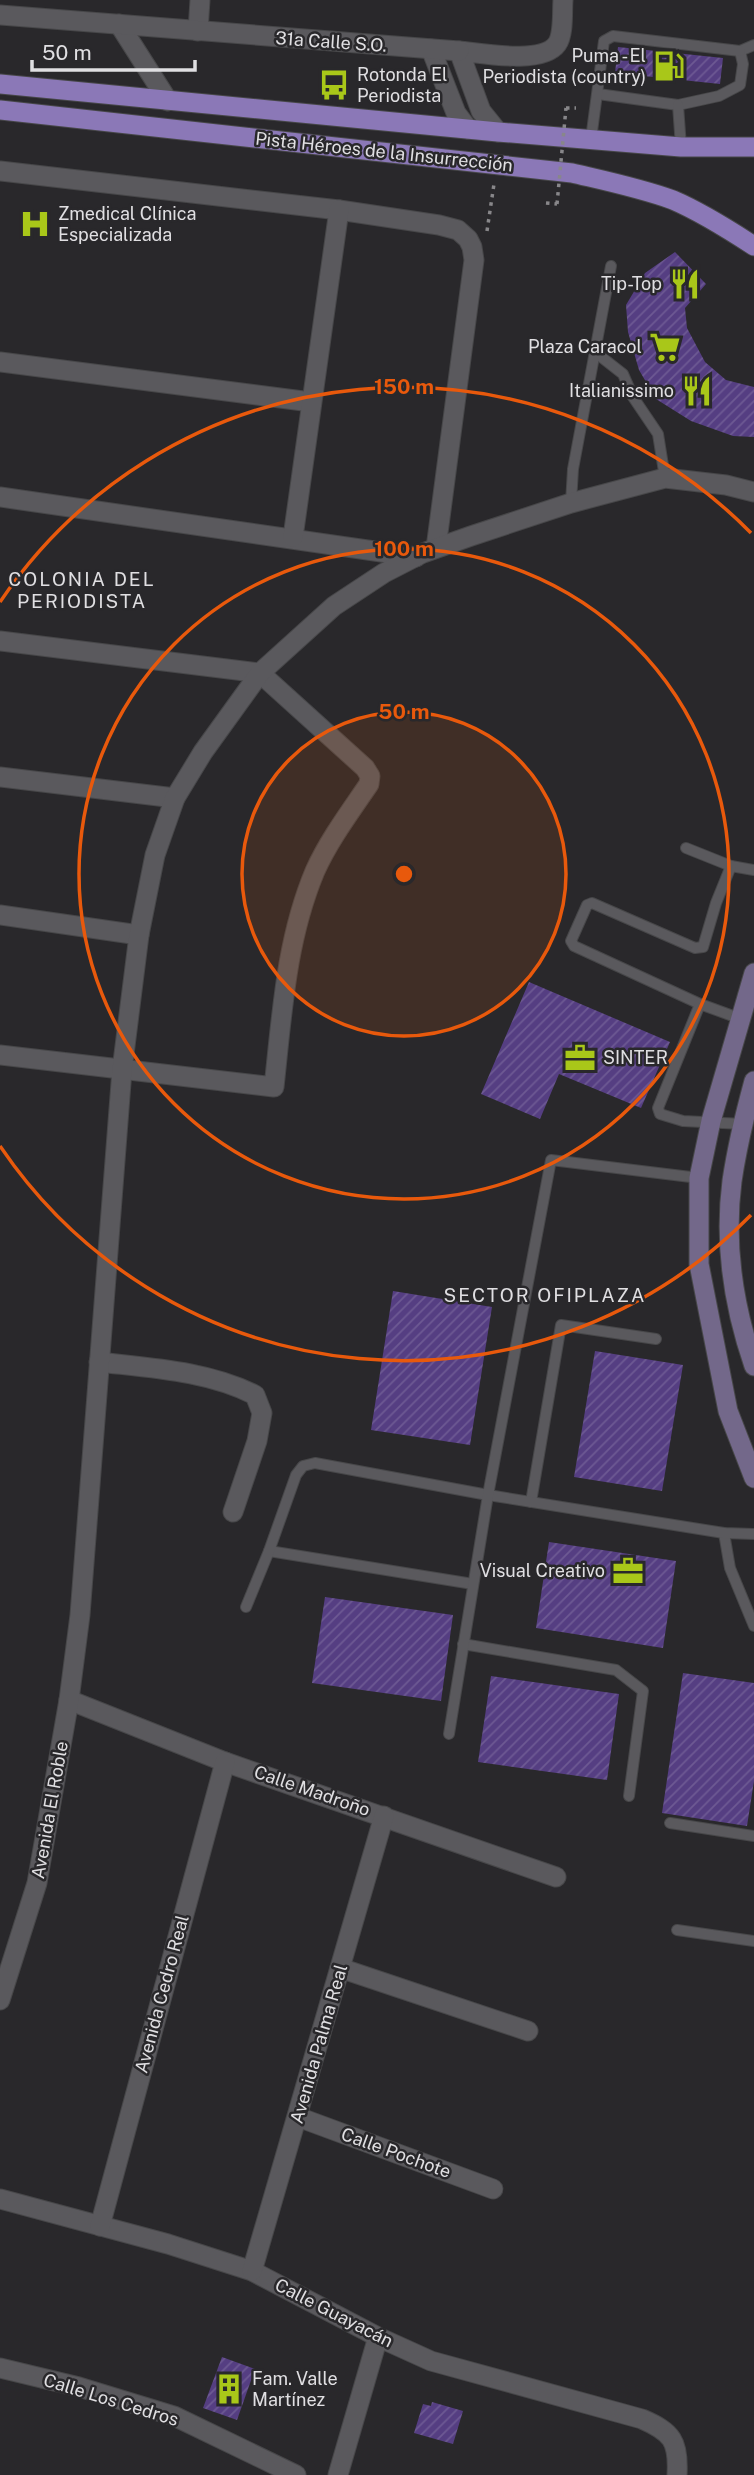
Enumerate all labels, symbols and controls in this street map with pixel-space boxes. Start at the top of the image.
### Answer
street label: 31a Calle S.O. [275,27,387,56]
scale bar [32,28,194,72]
text: 50 m [42,40,92,65]
place label: Puma - El Periodista (country) [483,45,646,87]
fuel station icon: Puma - El Periodista (country) [652,49,686,83]
place label: Rotonda El Periodista [357,64,447,106]
bus stop icon: Rotonda El Periodista [317,68,351,102]
street label: Pista Héroes de la Insurrección [254,128,514,175]
place label: Zmedical Clínica Especializada [58,203,196,245]
hospital icon: Zmedical Clínica Especializada [18,207,52,241]
restaurant icon: Tip-Top [668,267,702,301]
place label: Tip-Top [601,273,662,294]
supermarket icon: Plaza Caracol [648,330,682,364]
place label: Plaza Caracol [528,336,642,357]
text: 150 m [374,374,434,399]
restaurant icon: Italianissimo [680,374,714,408]
place label: Italianissimo [569,380,674,401]
text: 100 m [374,536,434,561]
district label: COLONIA DEL PERIODISTA [8,568,156,612]
text: 50 m [378,699,430,724]
centre of rings [392,862,416,886]
office icon: SINTER [563,1041,597,1075]
place label: SINTER [603,1047,668,1068]
district label: SECTOR OFIPLAZA [444,1284,646,1306]
office icon: Visual Creativo [611,1554,645,1588]
place label: Visual Creativo [480,1560,605,1581]
street label: Avenida El Roble [27,1739,72,1880]
street label: Calle Madroño [251,1761,373,1820]
street label: Avenida Cedro Real [130,1913,193,2075]
street label: Avenida Palma Real [286,1962,351,2126]
street label: Calle Pochote [338,2123,454,2182]
street label: Calle Guayacán [272,2274,397,2351]
place label: Fam. Valle Martínez [252,2368,338,2410]
street label: Calle Los Cedros [41,2369,181,2430]
building icon: Fam. Valle Martínez [212,2372,246,2406]

